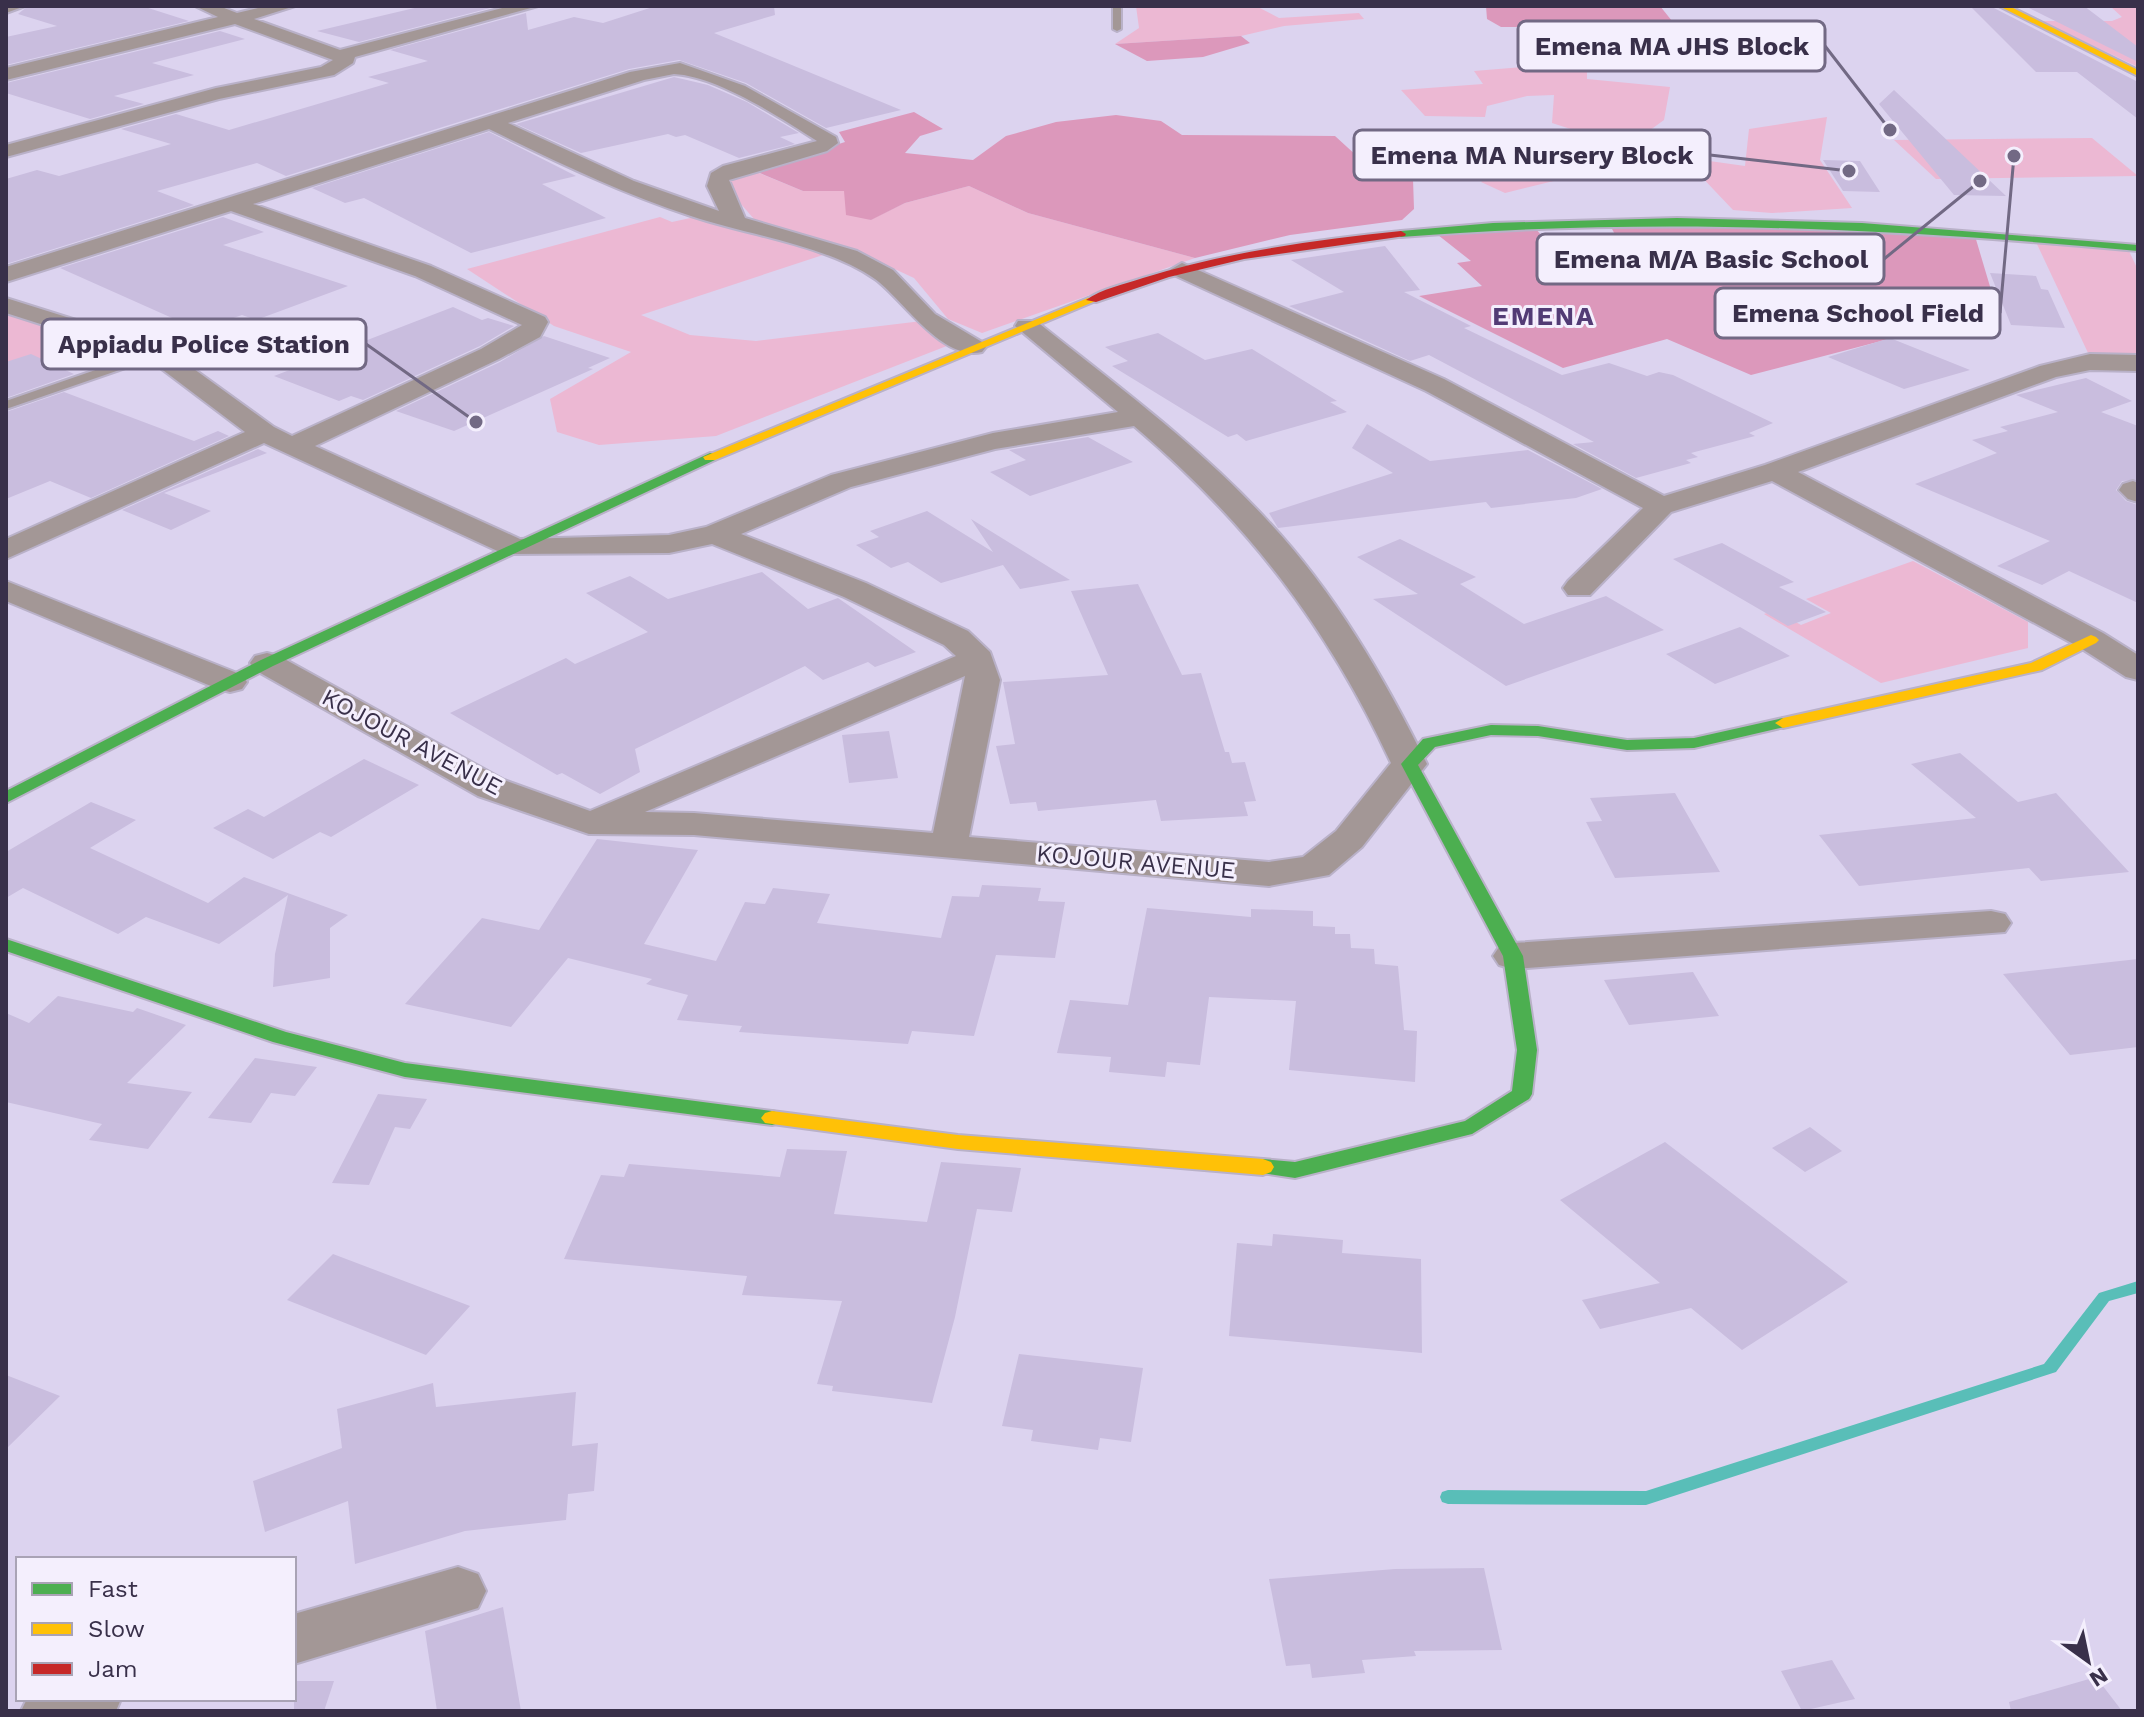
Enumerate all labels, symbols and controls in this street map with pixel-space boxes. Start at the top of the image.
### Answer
callout: Emena MA JHS Block [1518,21,1825,71]
text: Emena MA JHS Block [1535,31,1810,61]
callout: Emena MA Nursery Block [1354,130,1710,180]
text: Emena MA Nursery Block [1371,140,1694,170]
callout: Emena M/A Basic School [1537,234,1884,284]
text: Emena M/A Basic School [1554,244,1869,274]
callout: Emena School Field [1715,288,2000,338]
text: Emena School Field [1732,298,1984,328]
district label: EMENA [1492,301,1596,331]
callout: Appiadu Police Station [42,319,366,369]
text: Appiadu Police Station [58,329,350,359]
street label: KOJOUR AVENUE [317,683,507,801]
street label: KOJOUR AVENUE [1035,839,1237,885]
legend [16,1557,296,1701]
text: Fast [88,1575,138,1603]
text: Slow [88,1615,145,1643]
north arrow [2048,1621,2128,1701]
text: Jam [88,1655,138,1683]
text: N [2085,1662,2112,1692]

